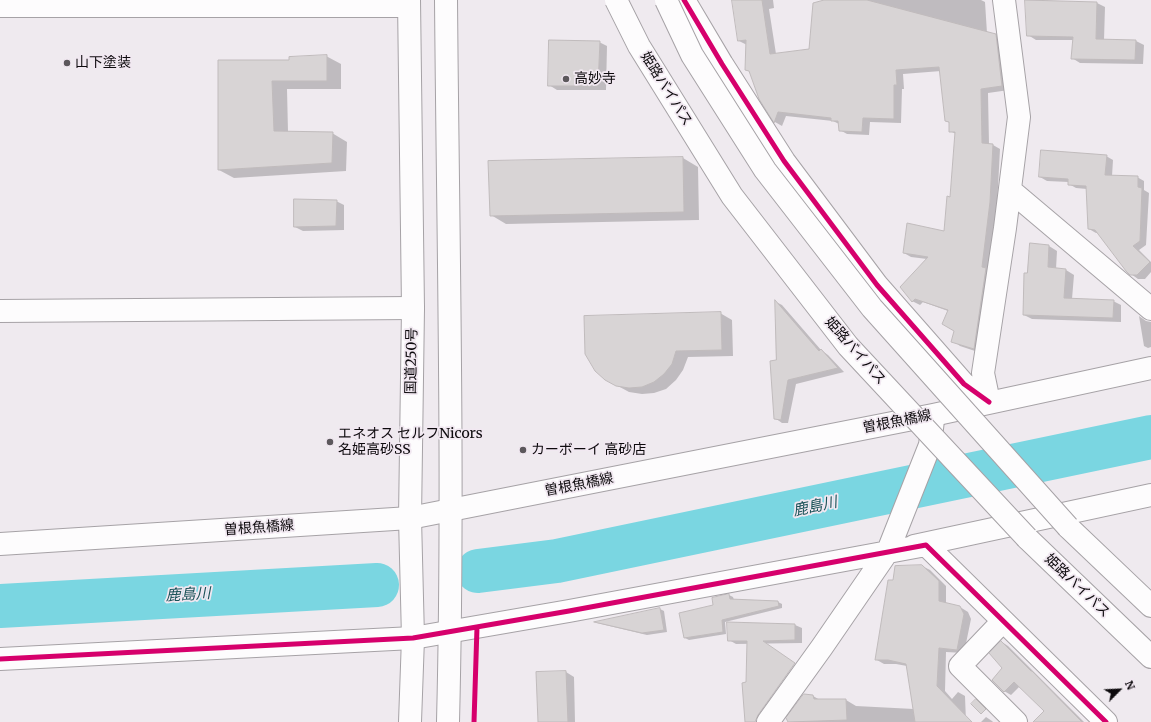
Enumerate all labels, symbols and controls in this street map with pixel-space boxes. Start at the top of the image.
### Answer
street label: 姫路バイパス [637,49,695,129]
place label: 山下塗装 [75,55,131,71]
marker: 山下塗装 [62,58,72,68]
place label: 高妙寺 [574,71,616,87]
marker: 高妙寺 [561,74,571,84]
street label: 姫路バイパス [821,314,889,388]
street label: 国道250号 [403,327,421,395]
street label: 曽根魚橋線 [861,407,933,437]
place label: エネオス セルフNicors 名姫高砂SS [338,426,483,458]
marker: エネオス セルフNicors 名姫高砂SS [325,437,335,447]
place label: カーボーイ 高砂店 [531,442,646,458]
marker: カーボーイ 高砂店 [518,445,528,455]
street label: 曽根魚橋線 [543,470,615,500]
water label: 鹿島川 [791,494,839,520]
street label: 曽根魚橋線 [223,517,295,539]
street label: 姫路バイパス [1041,551,1113,621]
water label: 鹿島川 [165,585,211,605]
north arrow [1099,670,1139,710]
text: N [1122,678,1138,692]

